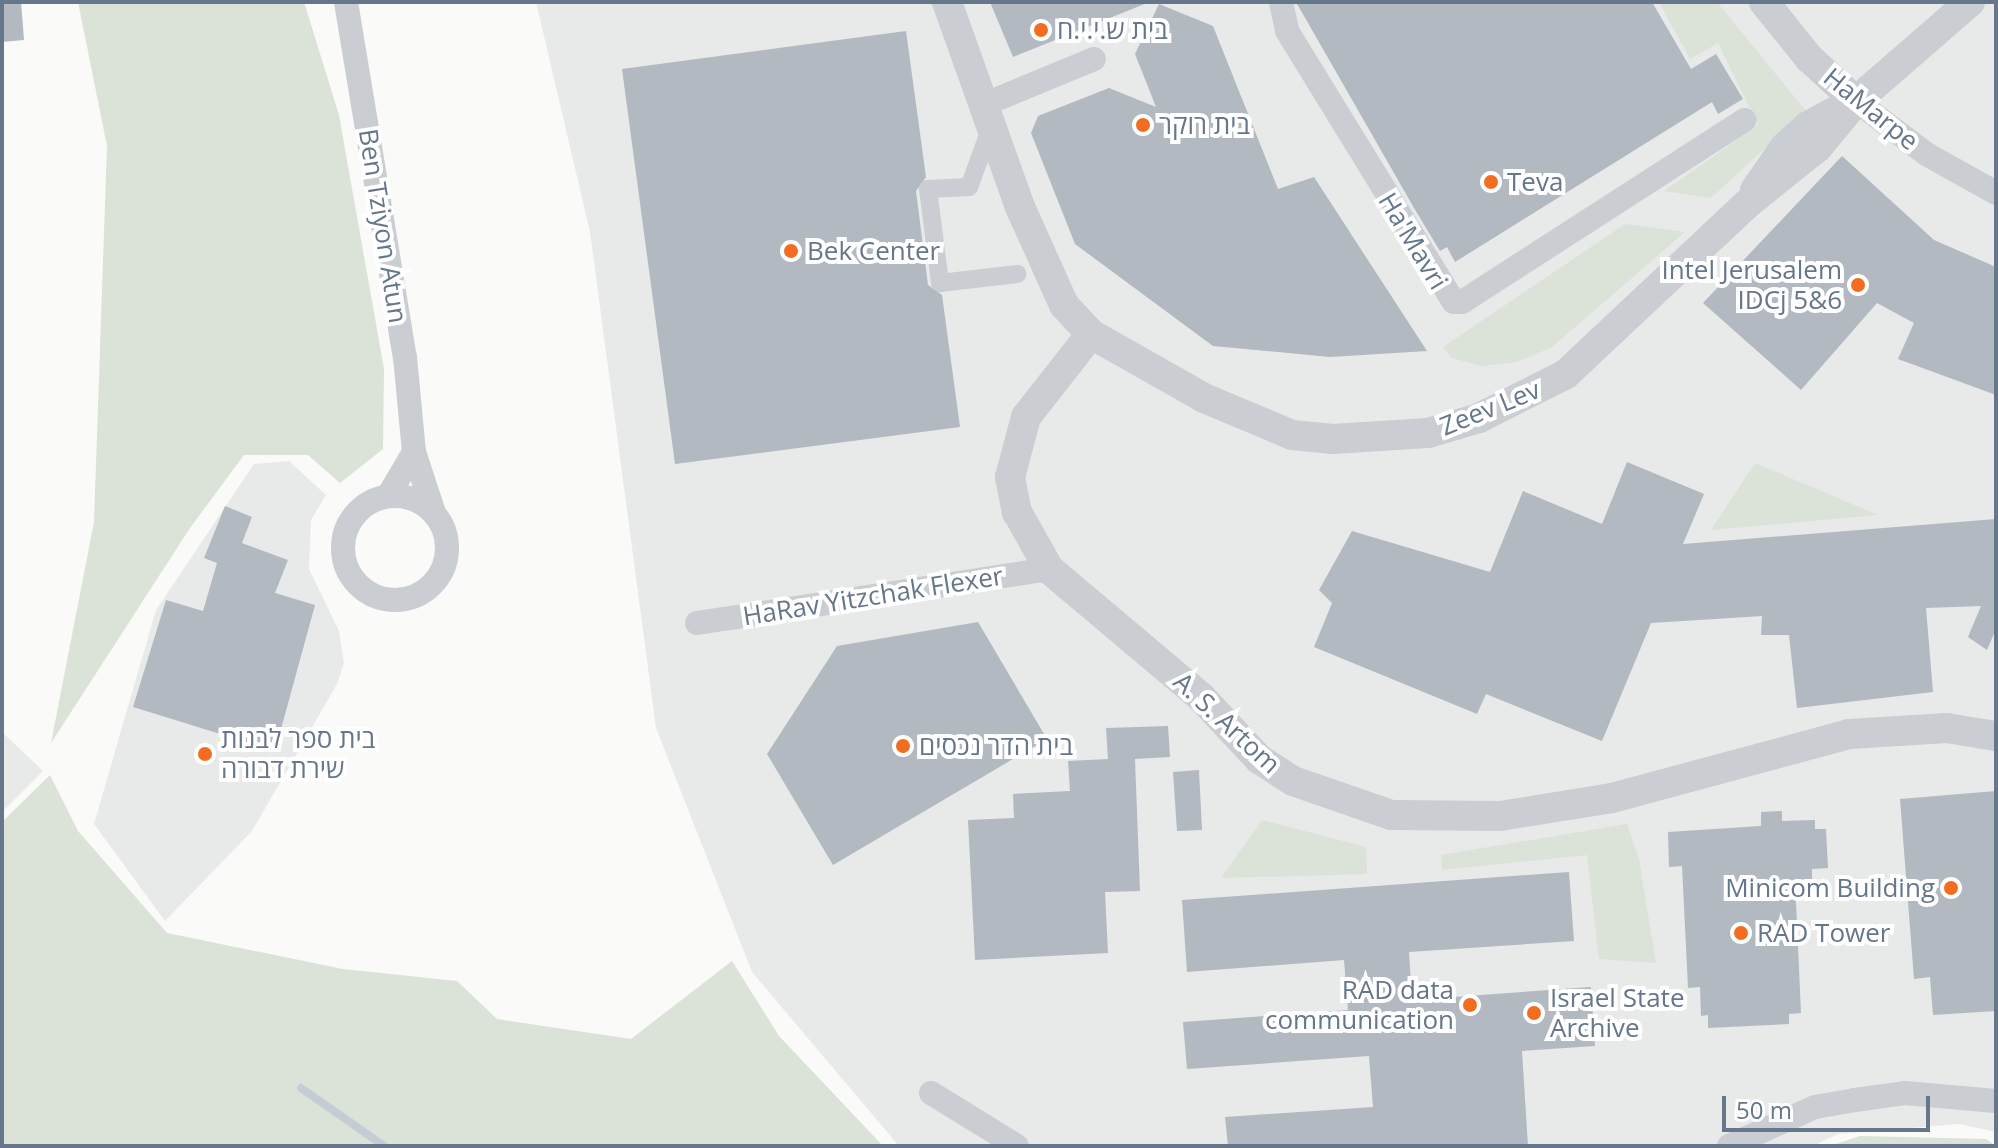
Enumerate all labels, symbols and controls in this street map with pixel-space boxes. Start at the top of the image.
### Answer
place label: בית ש.י.י.ח [1057,14,1168,46]
marker: בית ש.י.י.ח [1032,21,1050,39]
street label: HaMarpe [1817,61,1925,157]
place label: בית רוקר [1159,109,1250,141]
marker: בית רוקר [1134,116,1152,134]
street label: Ben Tziyon Atun [352,127,414,325]
place label: Teva [1507,166,1563,198]
marker: Teva [1482,173,1500,191]
street label: Ha'Mavri [1372,187,1454,295]
place label: Bek Center [807,235,940,267]
marker: Bek Center [782,242,800,260]
place label: Intel Jerusalem IDCj 5&6 [1661,254,1842,316]
marker: Intel Jerusalem IDCj 5&6 [1849,276,1867,294]
street label: Zeev Lev [1435,374,1545,442]
street label: HaRav Yitzchak Flexer [741,560,1005,632]
street label: A. S. Artom [1167,666,1287,780]
place label: בית ספר לבנות שירת דבורה [221,723,375,784]
place label: בית הדר נכסים [919,730,1073,762]
marker: בית הדר נכסים [894,737,912,755]
marker: בית ספר לבנות שירת דבורה [196,745,214,763]
place label: Minicom Building [1725,872,1935,904]
marker: Minicom Building [1942,879,1960,897]
place label: RAD Tower [1757,917,1890,949]
marker: RAD Tower [1732,924,1750,942]
place label: RAD data communication [1265,974,1454,1036]
place label: Israel State Archive [1550,982,1684,1044]
marker: RAD data communication [1461,996,1479,1014]
marker: Israel State Archive [1525,1004,1543,1022]
scale bar [1726,1080,1934,1130]
text: 50 m [1736,1093,1792,1126]

